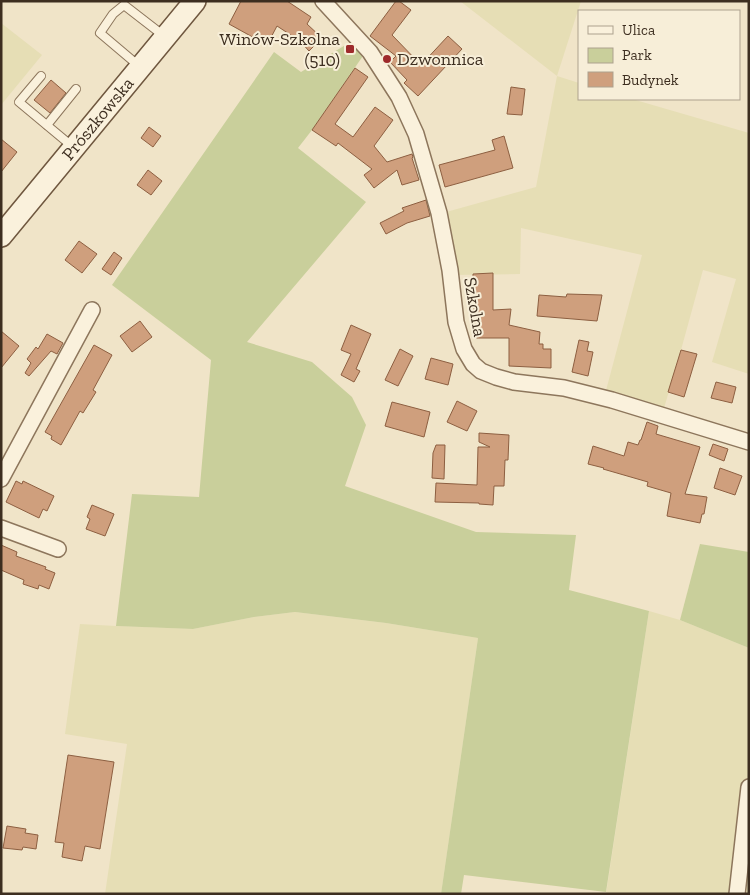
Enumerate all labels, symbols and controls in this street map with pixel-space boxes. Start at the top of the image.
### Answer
legend [578,10,740,100]
text: Ulica [622,21,655,39]
place label: Winów-Szkolna (510) [220,28,340,71]
marker: Winów-Szkolna (510) [344,43,356,55]
text: Park [622,46,652,64]
place label: Dzwonnica [397,48,484,70]
marker: Dzwonnica [381,53,393,65]
text: Budynek [622,71,679,89]
street label: Prószkowska [57,73,139,165]
street label: Szkolna [459,276,491,339]

